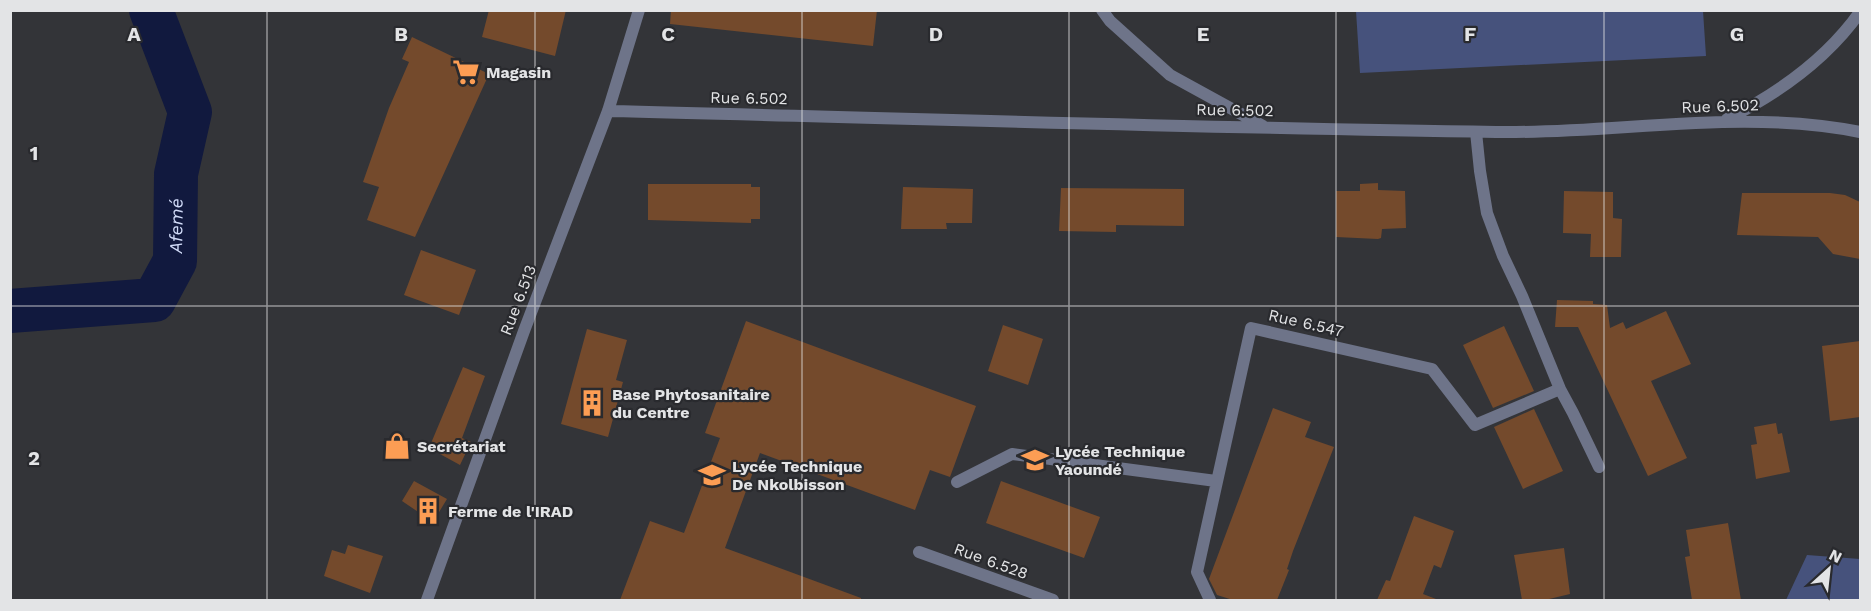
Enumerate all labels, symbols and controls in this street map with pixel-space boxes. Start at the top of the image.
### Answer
text: A [127,22,141,46]
text: B [394,22,408,46]
text: C [661,22,675,46]
text: D [929,22,943,46]
text: E [1197,22,1209,46]
text: F [1464,22,1476,46]
text: G [1730,22,1744,46]
supermarket icon: Magasin [451,57,481,87]
place label: Magasin [486,63,551,82]
street label: Rue 6.502 [710,88,788,108]
street label: Rue 6.502 [1681,95,1759,117]
street label: Rue 6.502 [1196,100,1274,120]
text: 1 [30,141,38,165]
water label: Afemé [165,198,186,255]
street label: Rue 6.513 [496,262,540,338]
street label: Rue 6.547 [1267,305,1345,341]
place label: Base Phytosanitaire du Centre [612,385,770,422]
building icon: Base Phytosanitaire du Centre [577,388,607,418]
shop icon: Secrétariat [382,431,412,461]
place label: Secrétariat [417,437,505,456]
place label: Lycée Technique Yaoundé [1055,442,1185,479]
school or university icon: Lycée Technique Yaoundé [1020,445,1050,475]
text: 2 [28,446,40,470]
place label: Lycée Technique De Nkolbisson [732,457,862,494]
school or university icon: Lycée Technique De Nkolbisson [697,460,727,490]
building icon: Ferme de l'IRAD [413,496,443,526]
place label: Ferme de l'IRAD [448,502,573,521]
street label: Rue 6.528 [951,539,1031,583]
north arrow [1799,539,1859,599]
text: N [1826,545,1845,567]

